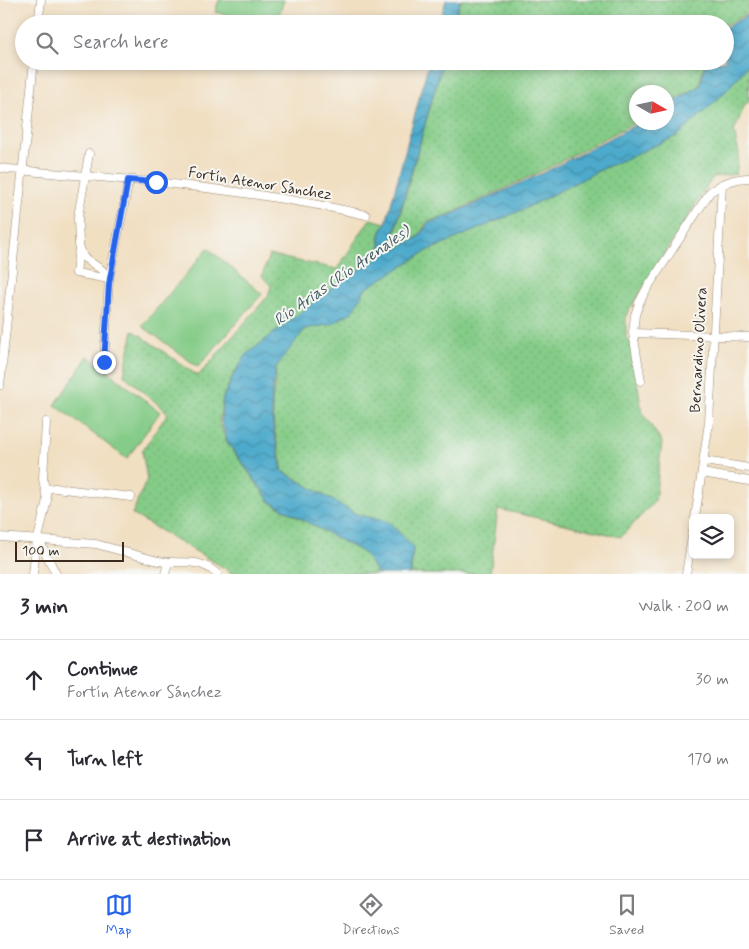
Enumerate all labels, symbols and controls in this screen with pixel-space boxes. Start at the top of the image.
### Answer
search box [15,15,734,70]
icon: search [33,29,61,57]
text: Search here [73,30,169,55]
north arrow [629,85,674,130]
street label: Fortín Atenor Sánchez [187,163,333,205]
route start [145,171,168,194]
water label: Río Arias (Río Arenales) [270,220,416,331]
street label: Bernardino Olivera [686,287,712,413]
route end [93,351,116,374]
map controls [689,514,734,559]
button: layers [689,514,734,559]
scale bar [15,539,124,562]
text: 100 m [22,542,60,560]
text: 3 min [20,593,68,621]
text: Walk · 200 m [638,596,729,617]
text: Continue [67,657,138,682]
icon: ahead [20,666,48,694]
text: 30 m [696,669,729,690]
text: Fortín Atenor Sánchez [67,682,222,703]
icon: left [20,746,48,774]
text: Turn left [67,747,143,772]
text: 170 m [687,749,729,770]
icon: arrive [20,826,48,854]
text: Arrive at destination [67,827,231,852]
tab: Map [105,891,133,939]
tab: Directions [342,891,400,939]
tab: Saved [609,891,644,939]

